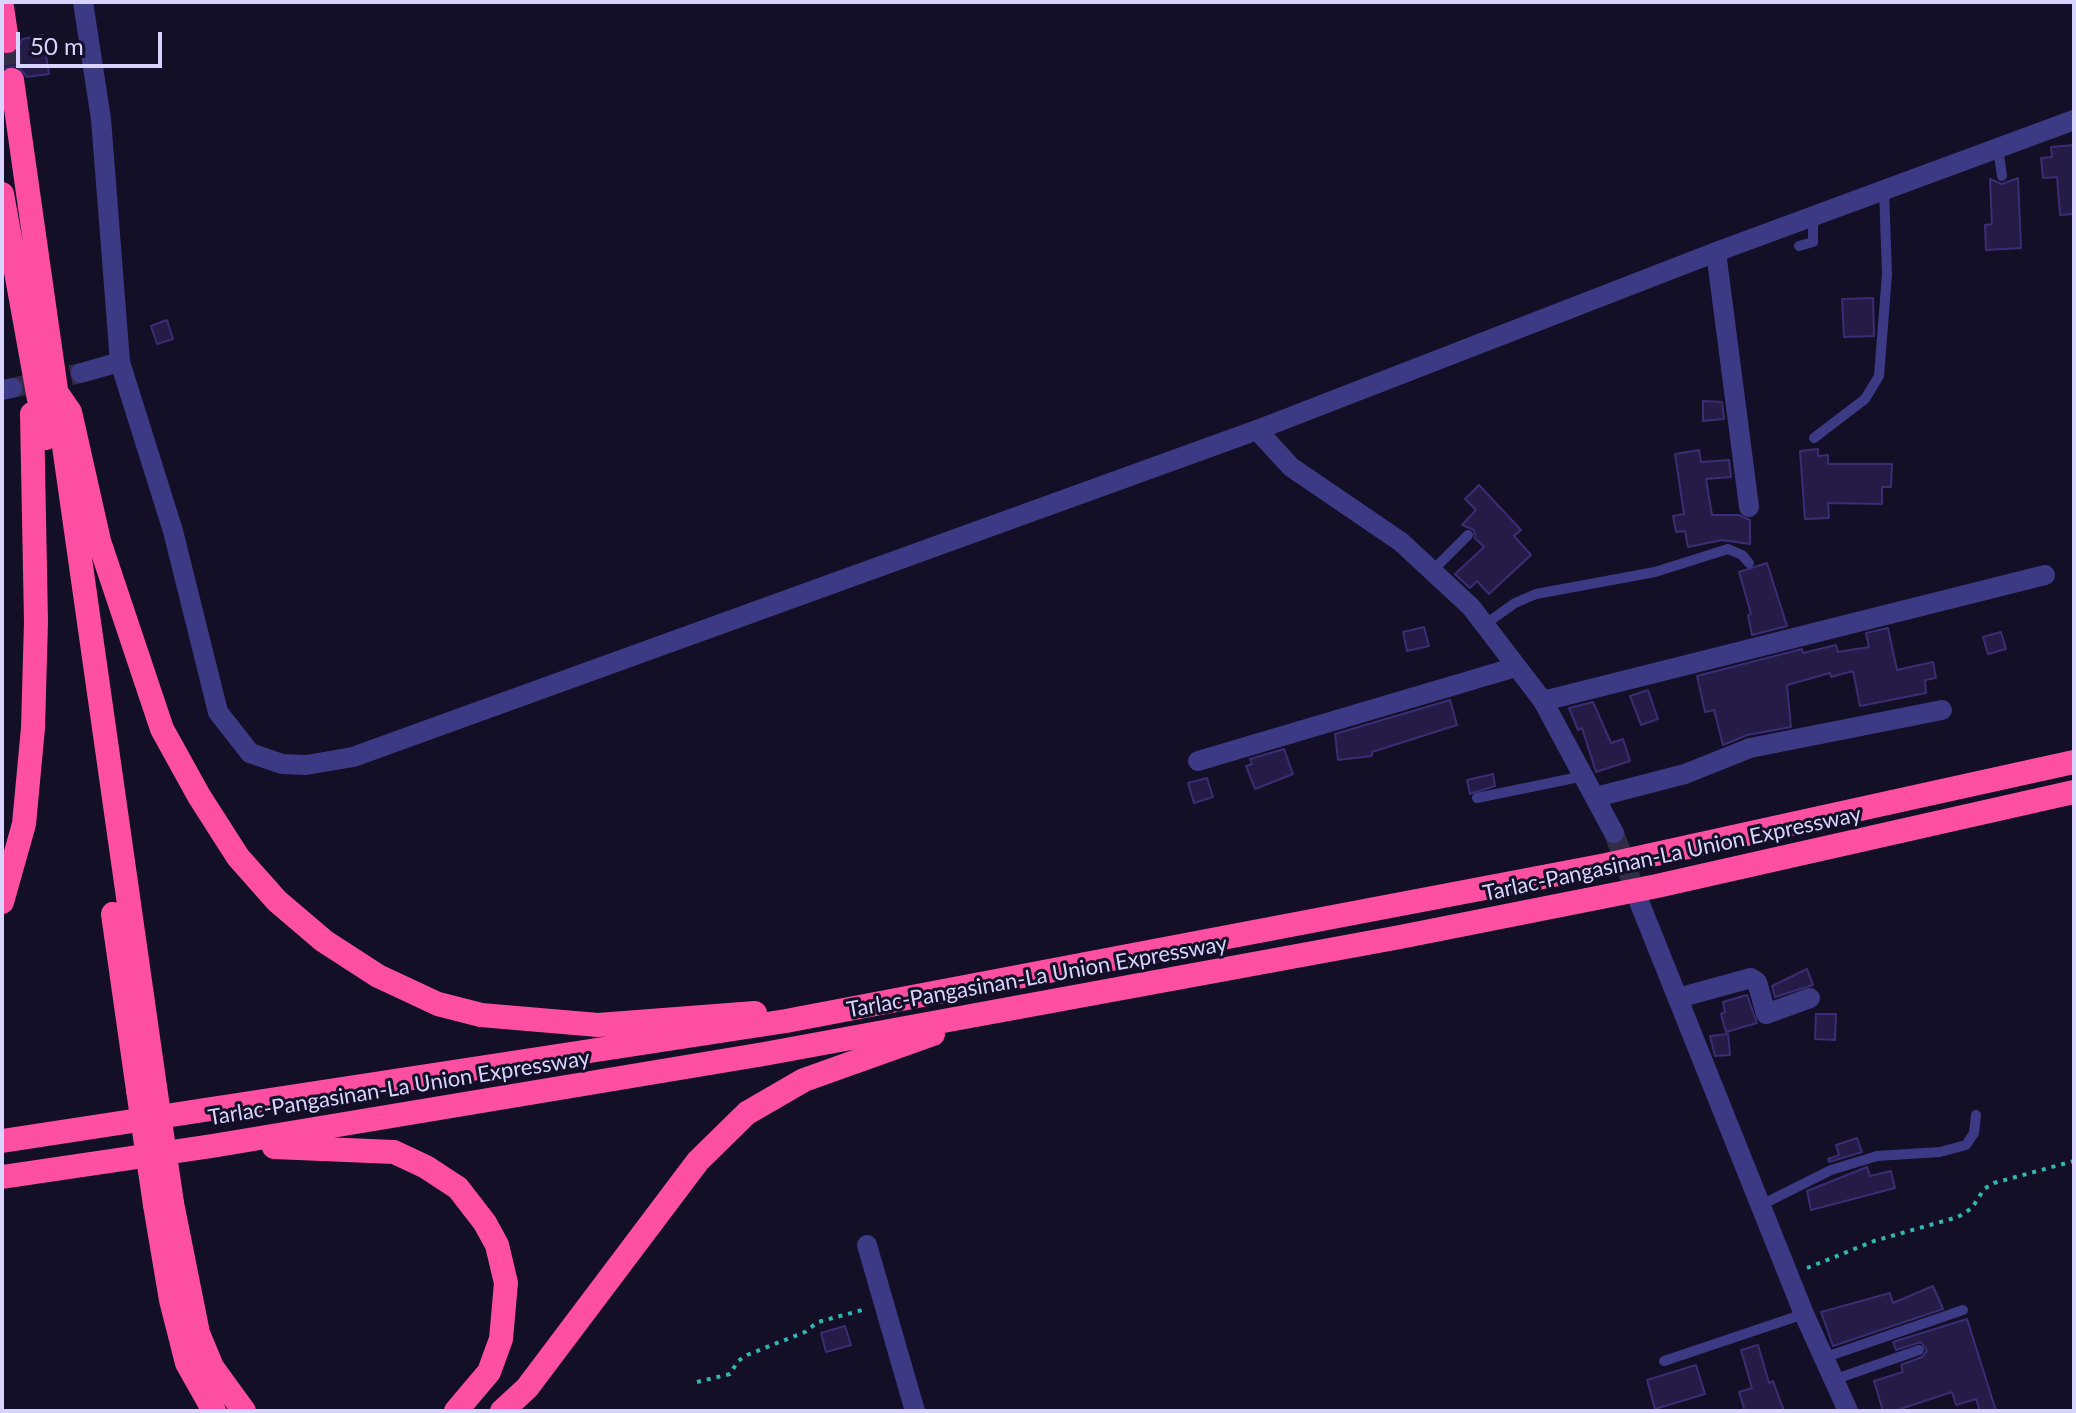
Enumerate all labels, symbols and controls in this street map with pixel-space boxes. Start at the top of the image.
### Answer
scale bar [20,16,166,66]
text: 50 m [30,31,84,60]
street label: Tarlac-Pangasinan-La Union Expressway [1480,801,1864,907]
street label: Tarlac-Pangasinan-La Union Expressway [845,930,1229,1024]
street label: Tarlac-Pangasinan-La Union Expressway [206,1045,592,1131]

